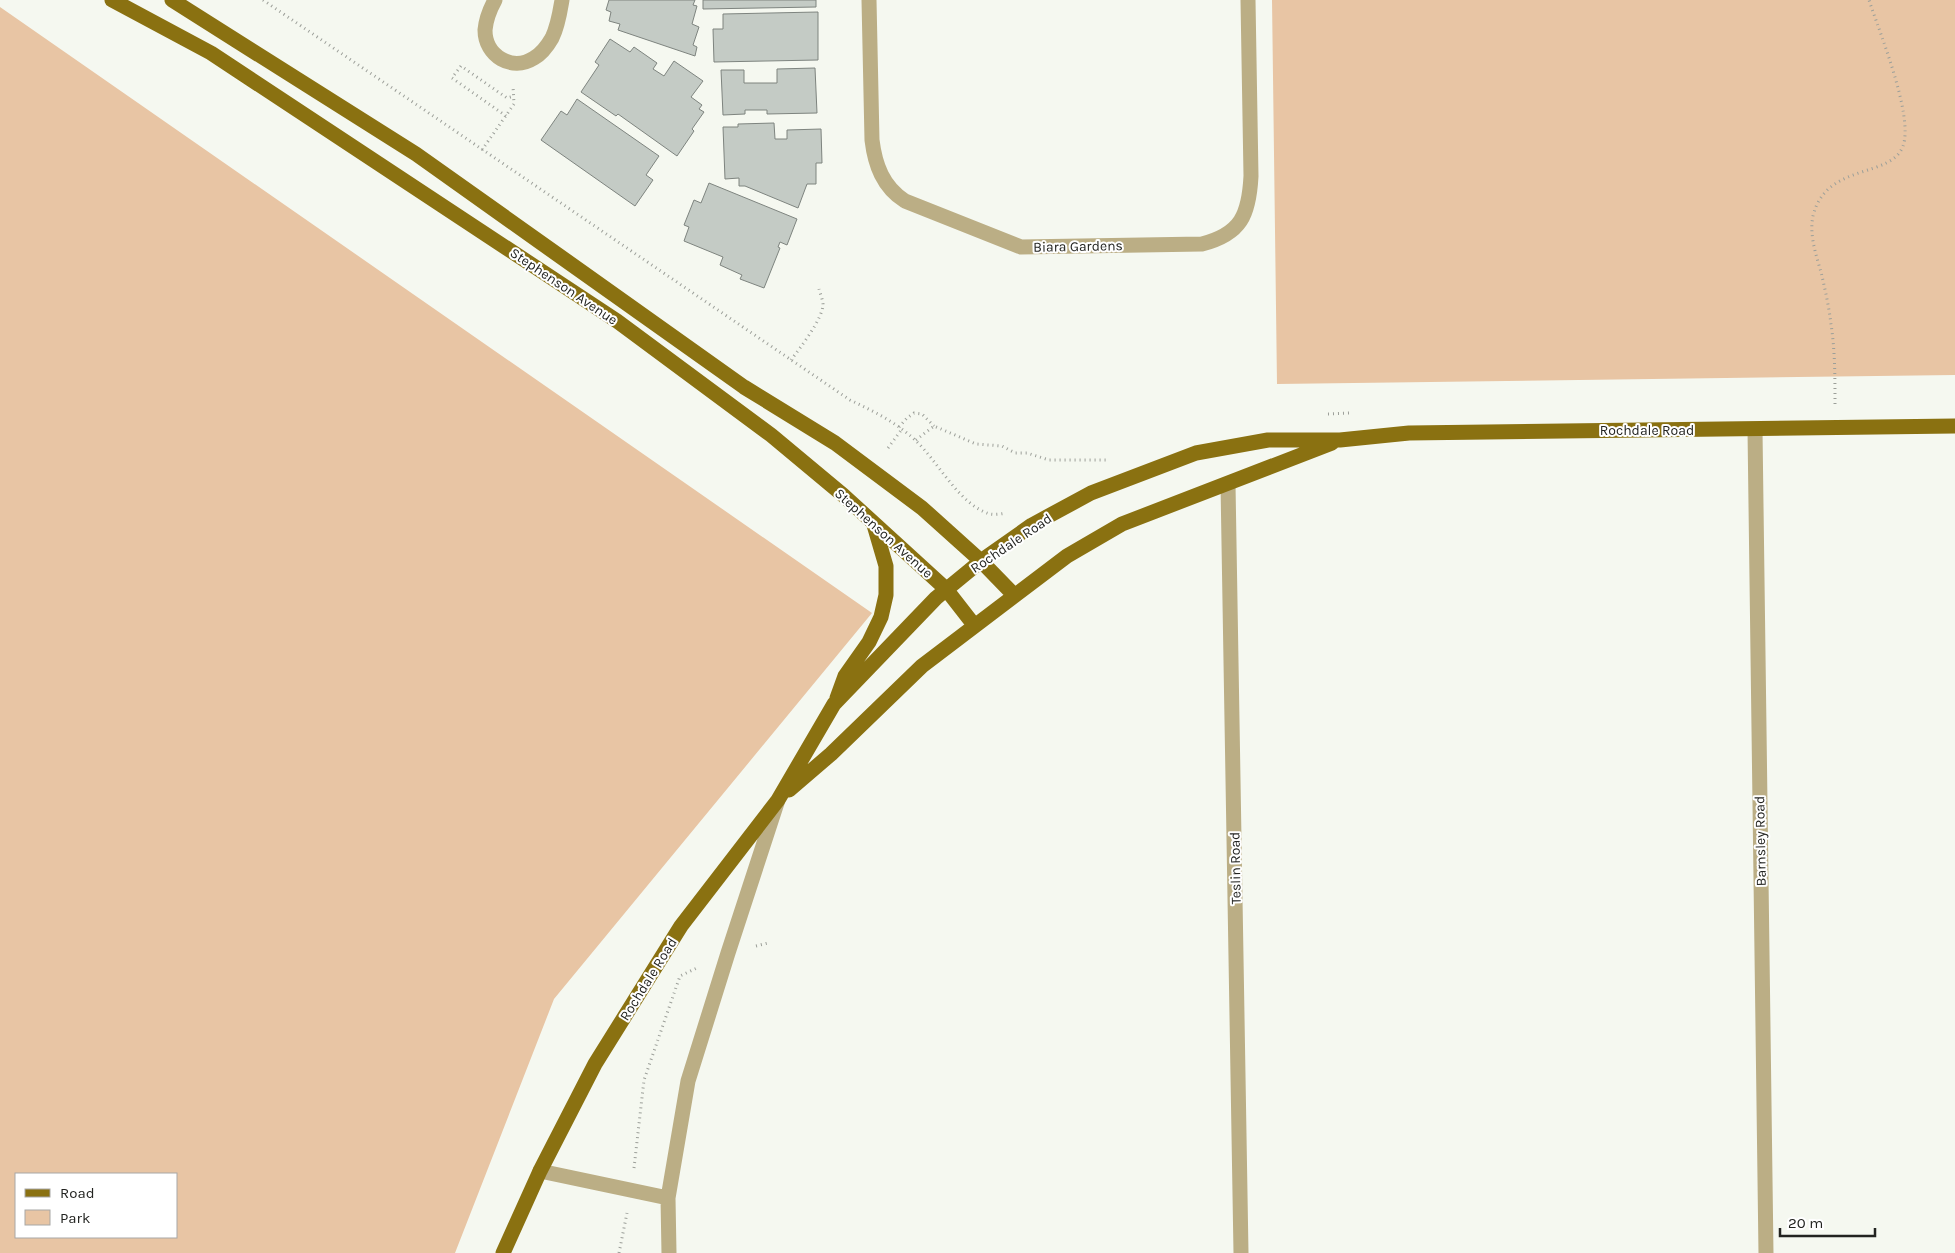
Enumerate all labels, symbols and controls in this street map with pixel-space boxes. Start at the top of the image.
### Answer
street label: Biara Gardens [1033,237,1123,256]
street label: Stephenson Avenue [507,244,621,329]
street label: Rochdale Road [1600,422,1694,439]
street label: Stephenson Avenue [831,485,936,582]
street label: Rochdale Road [967,510,1055,577]
street label: Barnsley Road [1751,796,1770,886]
street label: Teslin Road [1226,832,1245,904]
street label: Rochdale Road [616,935,681,1024]
legend [15,1173,178,1238]
text: Road [60,1184,95,1202]
scale bar [1780,1206,1875,1238]
text: Park [60,1209,90,1227]
text: 20 m [1788,1214,1823,1232]

